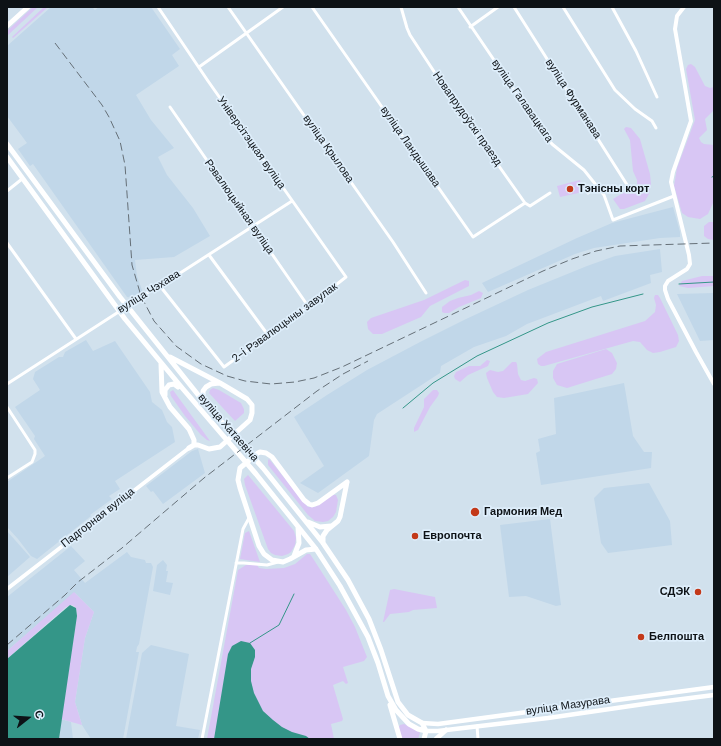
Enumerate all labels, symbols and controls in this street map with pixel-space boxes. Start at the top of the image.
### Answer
street label: вуліца Галавацкага [488,57,556,145]
street label: вуліца Фурманава [542,57,604,141]
street label: Новапрудоўскі праезд [429,69,505,169]
street label: Універсітэцкая вуліца [214,94,288,192]
street label: вуліца Ландышава [377,104,443,190]
street label: вуліца Крылова [300,112,356,186]
street label: Рэвалюцыйная вуліца [201,157,277,257]
place label: Тэнісны корт [578,182,649,196]
marker: Тэнісны корт [565,184,575,194]
street label: вуліца Чэхава [115,268,183,316]
street label: 2-і Рэвалюцыны завулак [230,280,340,366]
street label: вуліца Хатаевіча [195,391,261,465]
street label: Падгорная вуліца [59,485,137,551]
place label: Гармония Мед [484,505,562,519]
marker: Гармония Мед [469,506,481,518]
place label: Европочта [423,529,482,543]
marker: Европочта [410,531,420,541]
place label: СДЭК [660,585,690,599]
marker: СДЭК [693,587,703,597]
place label: Белпошта [649,630,704,644]
marker: Белпошта [636,632,646,642]
street label: вуліца Мазурава [525,694,611,718]
north arrow [8,698,48,738]
text: С [32,709,47,720]

